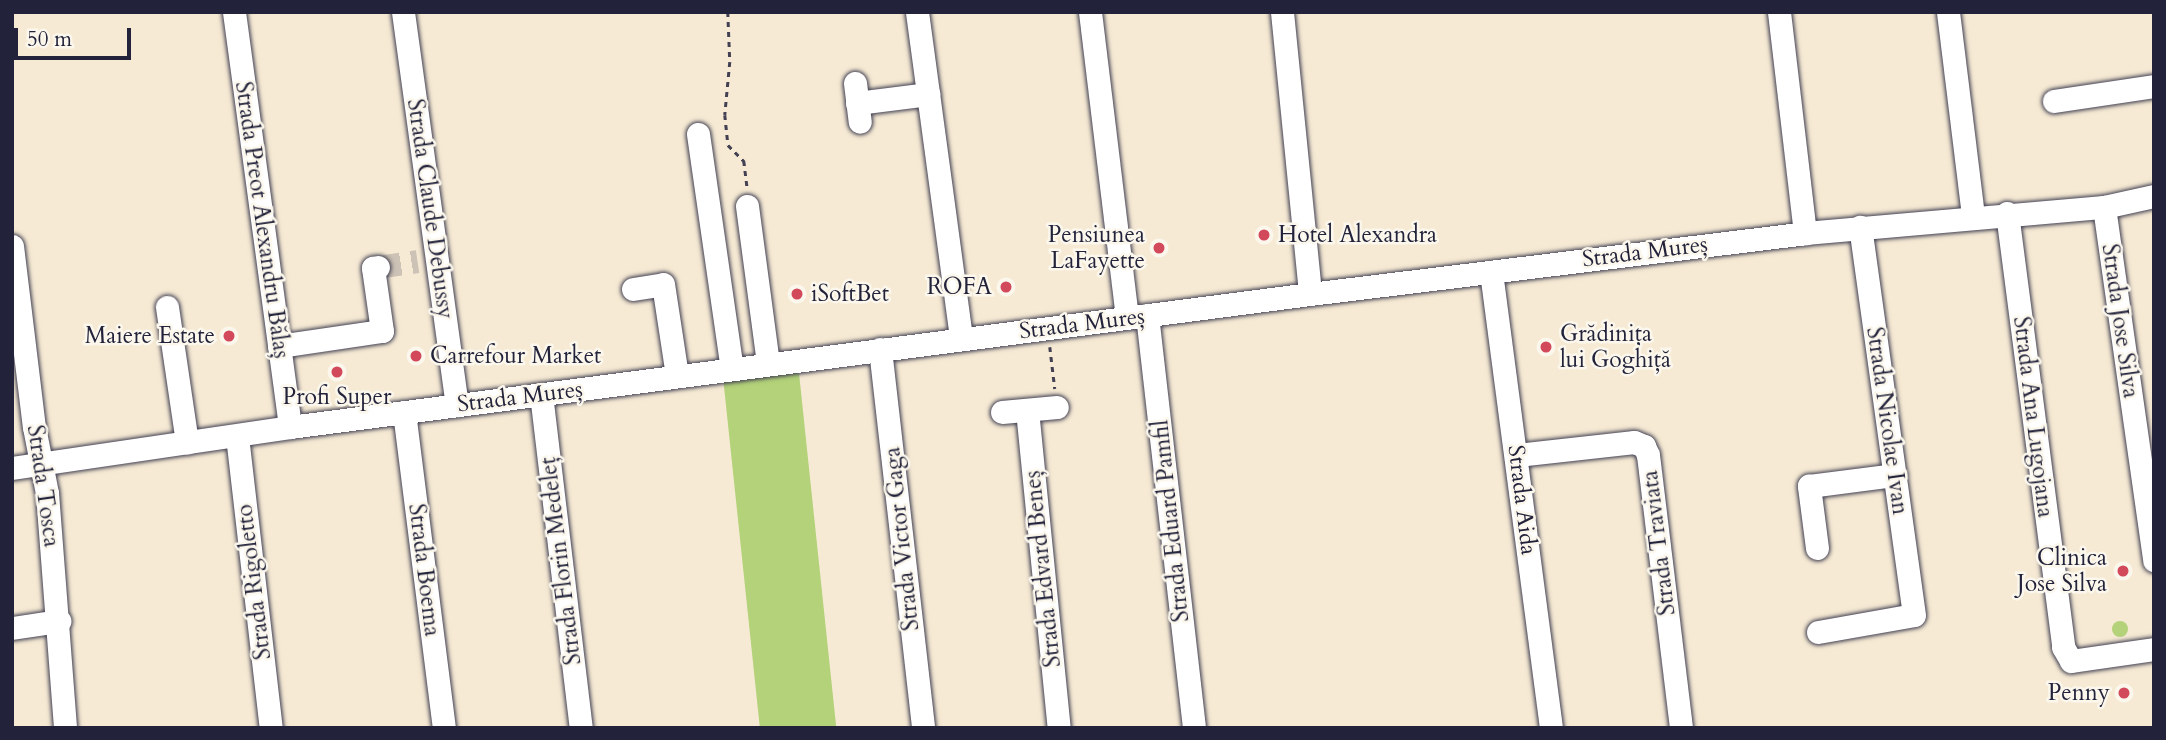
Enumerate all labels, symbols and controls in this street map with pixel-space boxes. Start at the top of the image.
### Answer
scale bar [18,14,135,58]
text: 50 m [27,25,72,54]
street label: Strada Preot Alexandru Bălaș [229,80,295,360]
street label: Strada Claude Debussy [401,97,459,321]
place label: Pensiunea LaFayette [1048,221,1145,275]
place label: Hotel Alexandra [1278,221,1437,249]
marker: Hotel Alexandra [1256,227,1272,243]
street label: Strada Mureș [1581,231,1709,273]
marker: Pensiunea LaFayette [1151,240,1167,256]
street label: Strada Jose Silva [2096,242,2144,400]
place label: ROFA [927,273,992,301]
marker: ROFA [998,279,1014,295]
place label: iSoftBet [811,280,889,308]
marker: iSoftBet [789,286,805,302]
street label: Strada Mureș [1018,303,1146,345]
street label: Strada Ana Lugojana [2007,315,2059,519]
place label: Grădinița lui Goghiță [1560,320,1671,374]
place label: Maiere Estate [85,322,215,350]
street label: Strada Nicolae Ivan [1860,325,1914,517]
marker: Maiere Estate [221,328,237,344]
marker: Grădinița lui Goghiță [1538,339,1554,355]
place label: Carrefour Market [430,342,601,370]
marker: Carrefour Market [408,348,424,364]
marker: Profi Super [329,364,345,380]
street label: Strada Mureș [456,376,584,418]
place label: Profi Super [283,383,391,411]
street label: Strada Eduard Pamfil [1147,419,1195,623]
street label: Strada Tosca [21,423,65,549]
street label: Strada Aida [1502,443,1542,557]
street label: Strada Victor Gaga [879,446,925,632]
street label: Strada Florin Medeleț [535,455,587,667]
street label: Strada Edvard Beneș [1019,469,1067,669]
street label: Strada Traviata [1636,469,1682,617]
street label: Strada Boema [402,502,446,638]
street label: Strada Rigoletto [231,503,277,661]
place label: Clinica Jose Silva [2017,544,2107,598]
marker: Clinica Jose Silva [2113,561,2133,581]
place label: Penny [2048,679,2110,707]
marker: Penny [2116,685,2132,701]

